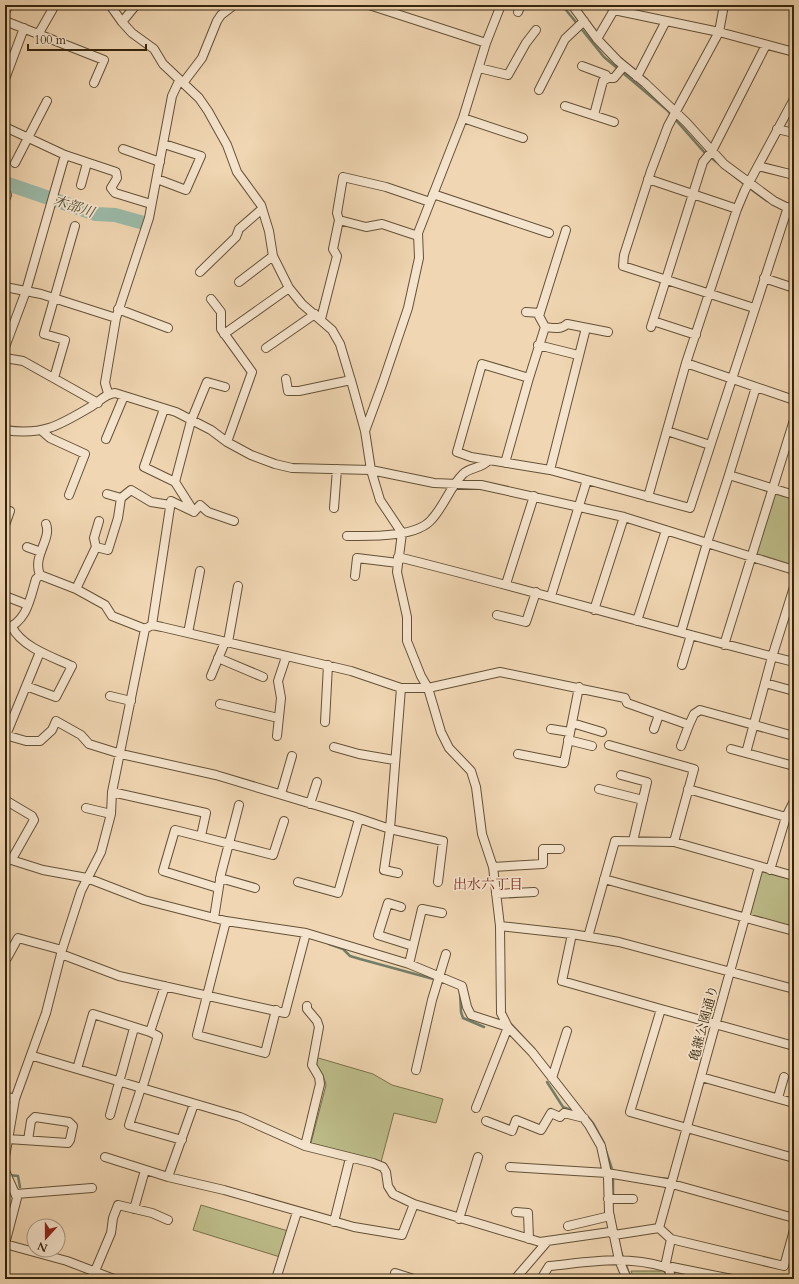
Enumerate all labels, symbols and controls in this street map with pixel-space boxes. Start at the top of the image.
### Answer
scale bar [28,26,146,52]
text: 100 m [34,32,67,48]
water label: 木部川 [51,191,99,223]
district label: 出水六丁目 [453,875,523,894]
street label: 亀継公園通り [685,983,723,1063]
north arrow [26,1218,66,1258]
text: N [35,1238,50,1256]

